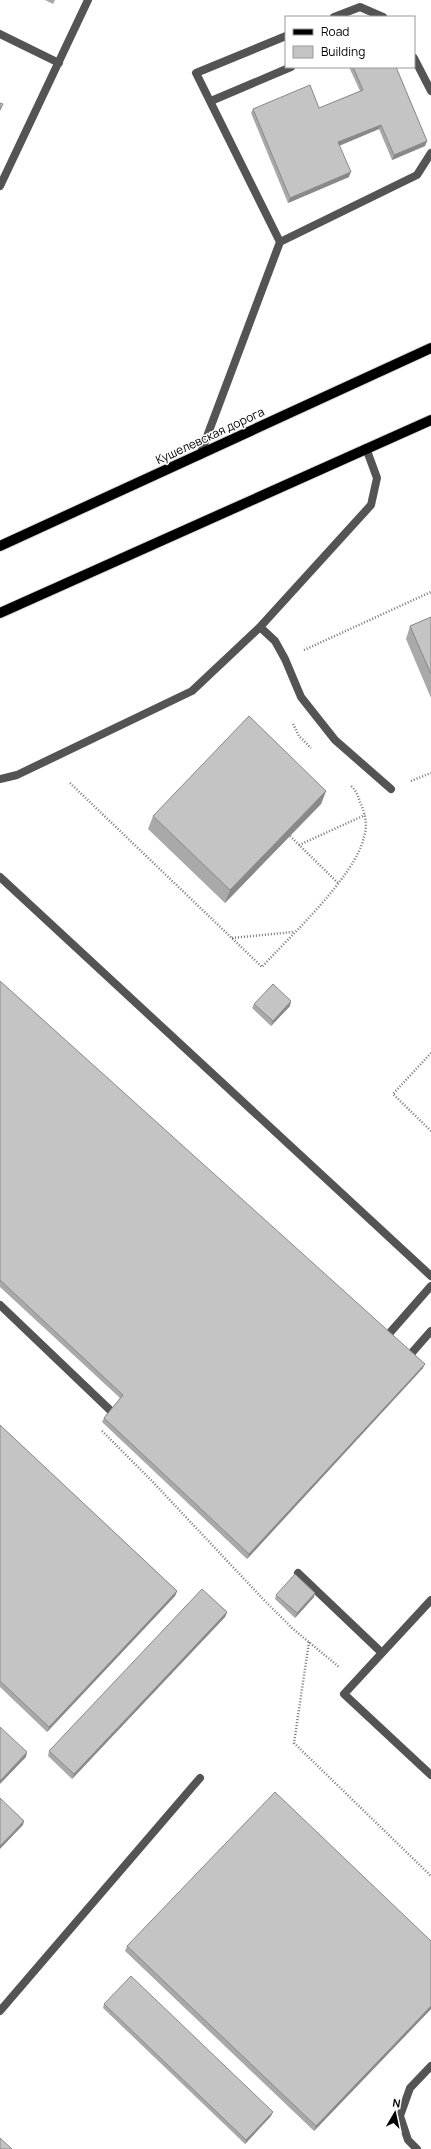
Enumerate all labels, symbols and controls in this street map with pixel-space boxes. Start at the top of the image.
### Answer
legend [285,16,415,68]
text: Road [321,23,349,40]
text: Building [321,43,365,60]
street label: Кушелевская дорога [153,403,267,468]
north arrow [375,2093,415,2133]
text: N [392,2095,402,2111]

